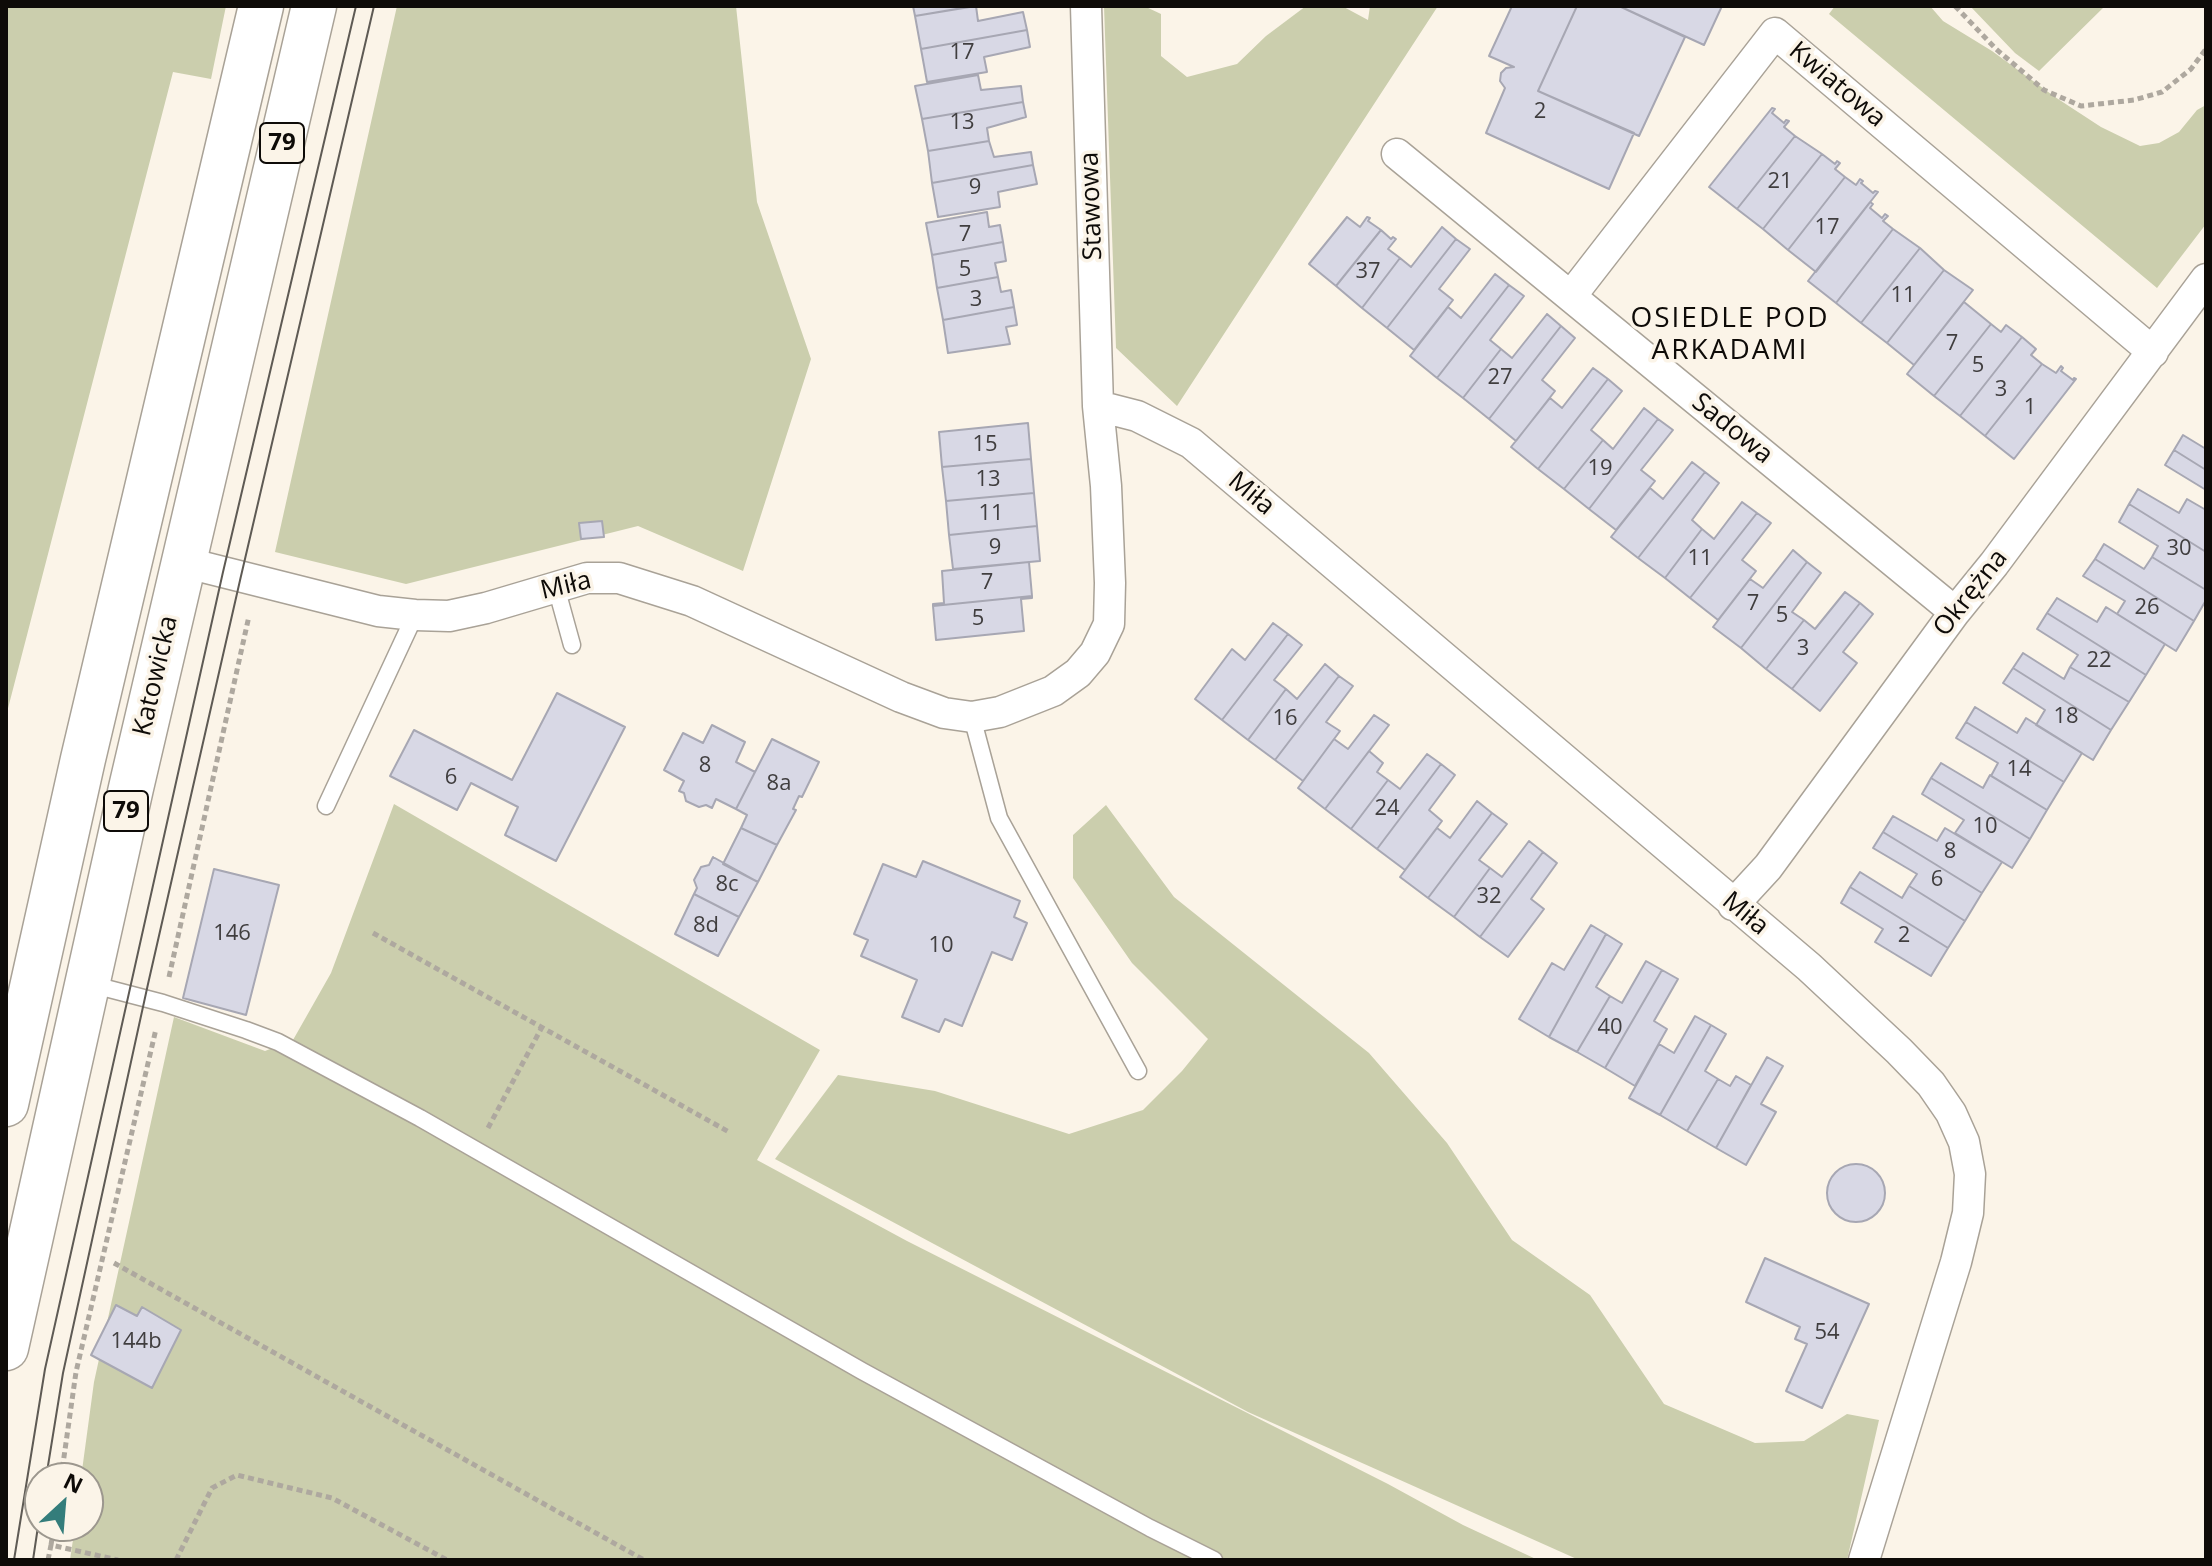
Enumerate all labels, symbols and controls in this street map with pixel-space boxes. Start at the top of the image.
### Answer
street label: Kwiatowa [1782,36,1892,134]
house number: 17 [949,40,975,66]
house number: 2 [1534,99,1546,125]
house number: 13 [949,110,975,136]
road number: 79 [260,123,304,163]
street label: Stawowa [1075,151,1109,261]
house number: 21 [1767,169,1793,195]
house number: 9 [969,175,981,201]
house number: 17 [1814,215,1840,241]
house number: 7 [959,222,971,248]
house number: 5 [959,257,971,283]
house number: 37 [1355,259,1381,285]
house number: 11 [1890,283,1916,309]
house number: 3 [970,287,982,313]
district label: OSIEDLE POD ARKADAMI [1630,302,1830,368]
house number: 7 [1946,331,1958,357]
house number: 5 [1972,353,1984,379]
house number: 27 [1487,365,1513,391]
house number: 3 [1995,377,2007,403]
street label: Sadowa [1685,387,1779,471]
house number: 1 [2024,395,2036,421]
house number: 15 [972,432,998,458]
house number: 19 [1587,456,1613,482]
street label: Miła [1221,466,1281,522]
house number: 13 [975,467,1001,493]
house number: 11 [978,501,1004,527]
house number: 9 [989,535,1001,561]
house number: 30 [2166,536,2192,562]
street label: Okrężna [1927,543,2015,643]
house number: 11 [1687,546,1713,572]
street label: Miła [538,565,594,607]
house number: 7 [981,570,993,596]
house number: 7 [1747,591,1759,617]
house number: 26 [2134,595,2160,621]
house number: 5 [1776,603,1788,629]
house number: 5 [972,606,984,632]
street label: Katowicka [127,613,185,739]
house number: 3 [1797,636,1809,662]
house number: 22 [2086,648,2112,674]
house number: 18 [2053,704,2079,730]
house number: 16 [1272,706,1298,732]
house number: 8 [699,753,711,779]
house number: 14 [2006,757,2032,783]
house number: 6 [445,765,457,791]
house number: 8a [767,771,791,797]
road number: 79 [104,791,148,831]
house number: 24 [1374,796,1400,822]
house number: 10 [1972,814,1998,840]
house number: 8 [1944,839,1956,865]
house number: 6 [1931,867,1943,893]
house number: 8c [715,872,739,898]
house number: 32 [1476,884,1502,910]
street label: Miła [1715,886,1775,942]
house number: 8d [693,913,719,939]
house number: 146 [213,921,251,947]
house number: 2 [1898,923,1910,949]
house number: 10 [928,933,954,959]
house number: 40 [1597,1015,1623,1041]
house number: 54 [1814,1320,1840,1346]
house number: 144b [110,1329,162,1355]
north arrow [24,1462,104,1542]
text: N [59,1465,88,1500]

